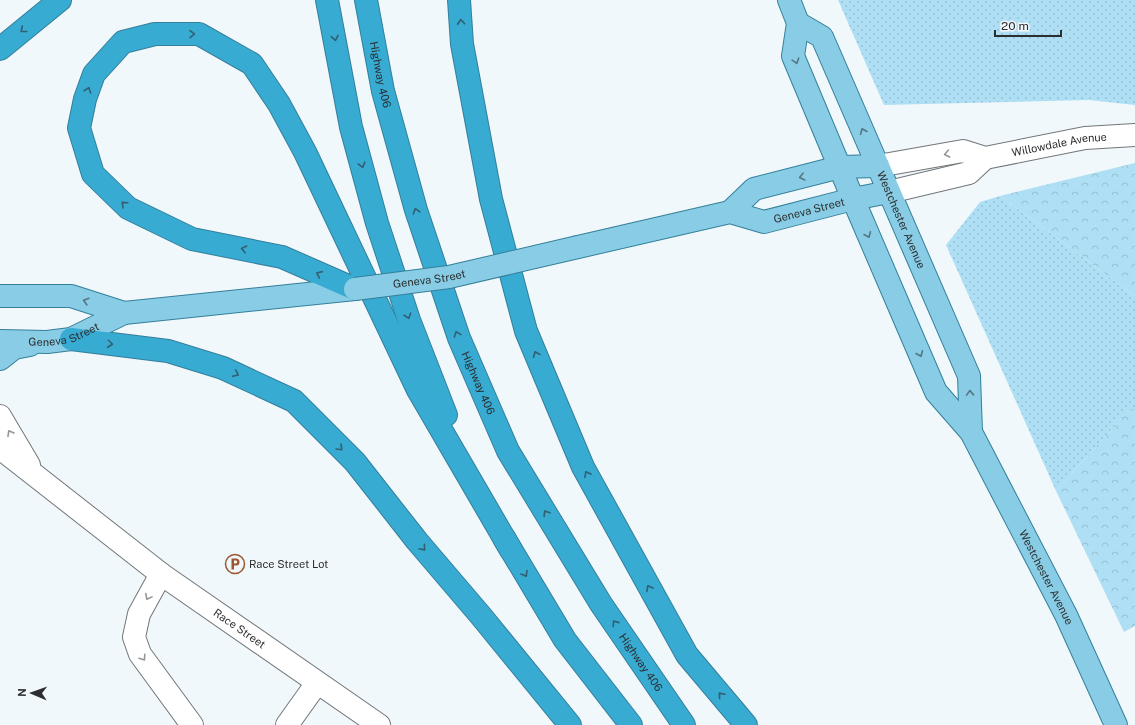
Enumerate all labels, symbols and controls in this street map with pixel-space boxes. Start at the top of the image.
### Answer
scale bar [995,12,1061,38]
one-way arrow [456,19,465,25]
text: 20 m [1001,19,1029,33]
one-way arrow [21,25,28,32]
one-way arrow [189,30,195,38]
one-way arrow [330,35,339,41]
street label: Highway 406 [368,40,393,109]
one-way arrow [791,57,799,64]
one-way arrow [83,87,92,94]
one-way arrow [859,127,867,134]
street label: Willowdale Avenue [1011,131,1107,159]
one-way arrow [944,149,950,157]
one-way arrow [357,162,366,169]
street label: Westchester Avenue [875,169,928,270]
one-way arrow [798,172,805,181]
street label: Geneva Street [772,195,846,225]
one-way arrow [121,201,129,209]
one-way arrow [412,208,421,215]
one-way arrow [863,231,871,238]
one-way arrow [241,246,247,254]
street label: Geneva Street [392,267,467,290]
one-way arrow [316,270,323,278]
one-way arrow [83,297,90,306]
one-way arrow [403,313,411,320]
street label: Geneva Street [28,320,101,348]
one-way arrow [454,331,462,338]
one-way arrow [107,339,113,348]
street label: Highway 406 [460,349,497,416]
one-way arrow [915,350,923,358]
one-way arrow [533,351,541,359]
one-way arrow [231,369,239,377]
one-way arrow [966,390,974,396]
one-way arrow [8,430,15,437]
one-way arrow [335,443,343,451]
one-way arrow [584,471,591,478]
one-way arrow [543,510,551,517]
street label: Westchester Avenue [1017,528,1076,626]
one-way arrow [418,544,425,551]
parking icon: Race Street Lot [224,553,246,575]
place label: Race Street Lot [249,558,328,570]
one-way arrow [521,570,528,577]
one-way arrow [647,585,654,592]
one-way arrow [146,593,153,600]
street label: Race Street [211,606,268,651]
one-way arrow [613,621,620,628]
street label: Highway 406 [617,631,665,694]
one-way arrow [138,654,146,661]
north arrow [12,673,52,713]
text: N [16,688,28,697]
one-way arrow [719,693,726,700]

